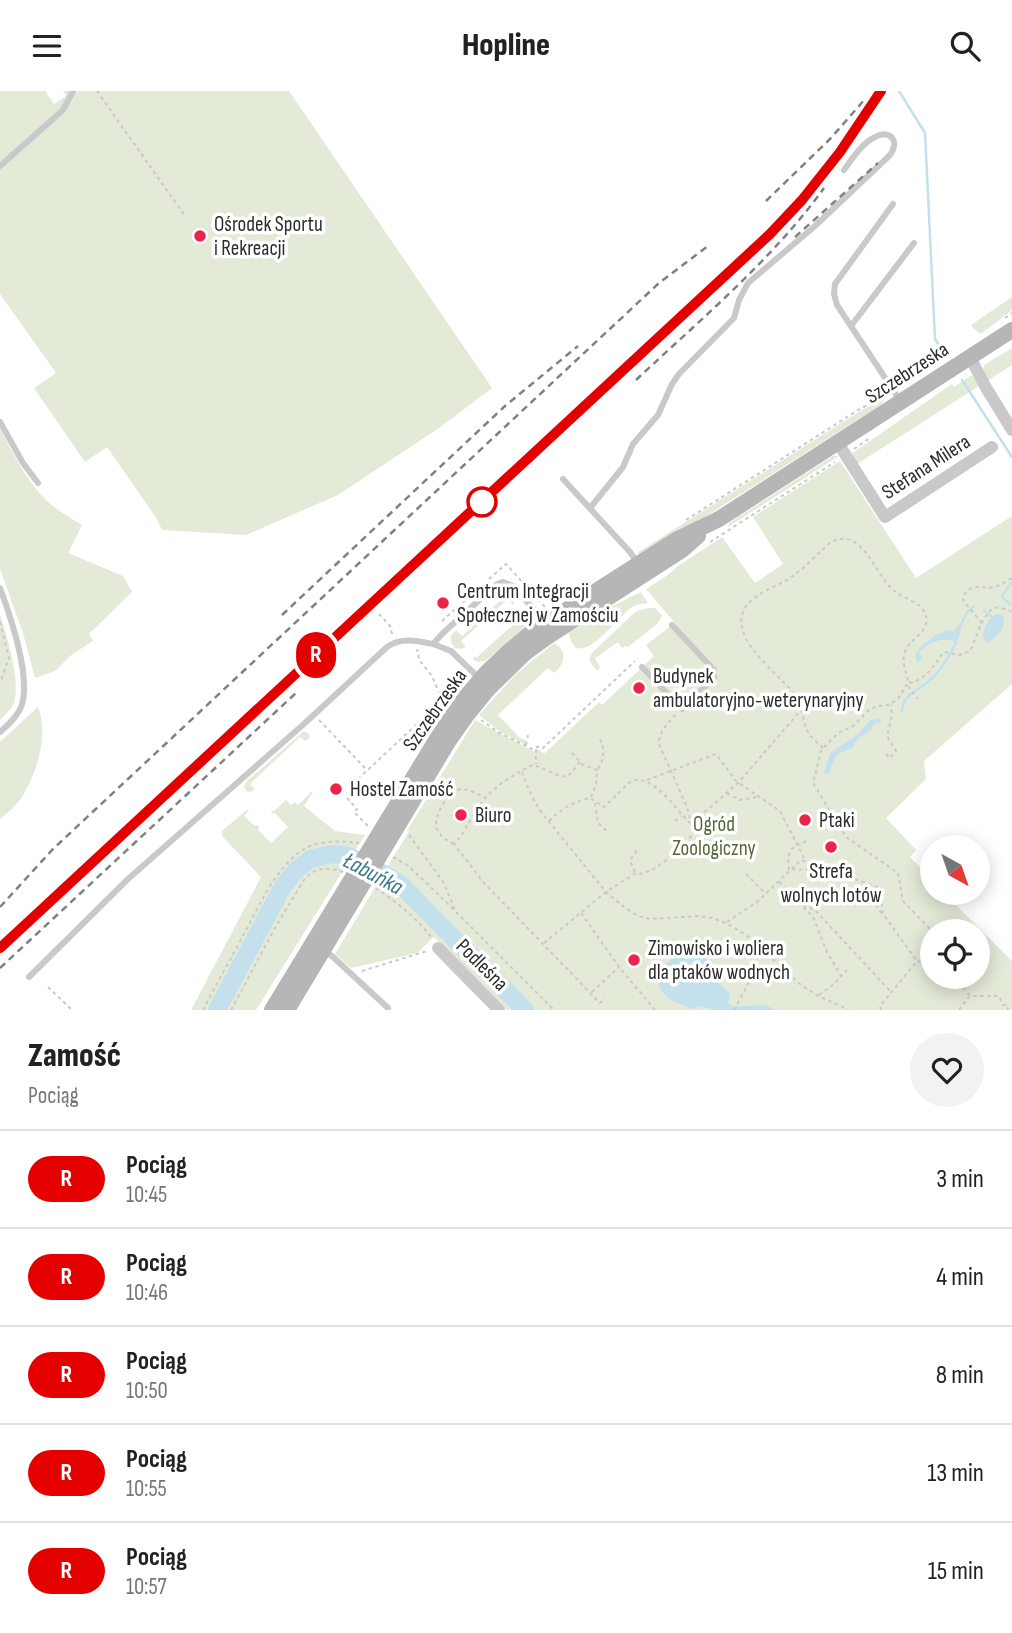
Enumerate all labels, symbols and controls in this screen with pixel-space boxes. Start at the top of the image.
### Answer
text: Hopline [462,26,550,65]
icon: menu [28,27,66,65]
icon: search [946,27,984,65]
place label: Ośrodek Sportu i Rekreacji [214,212,323,261]
marker: Ośrodek Sportu i Rekreacji [192,228,208,244]
street label: Szczebrzeska [861,337,953,409]
street label: Stefana Milera [877,429,975,505]
unlabelled marker [467,487,497,517]
place label: Centrum Integracji Społecznej w Zamościu [457,579,619,628]
marker: Centrum Integracji Społecznej w Zamościu [435,595,451,611]
line badge: R [293,632,339,678]
text: R [310,640,322,669]
street label: Szczebrzeska [398,664,472,756]
place label: Budynek ambulatoryjno-weterynaryjny [653,664,864,713]
marker: Budynek ambulatoryjno-weterynaryjny [631,680,647,696]
place label: Hostel Zamość [350,777,454,802]
marker: Hostel Zamość [328,781,344,797]
place label: Biuro [475,803,511,828]
marker: Biuro [453,807,469,823]
place label: Ptaki [819,808,855,833]
park label: Ogród Zoologiczny [672,812,756,861]
marker: Ptaki [797,812,813,828]
north arrow [920,835,990,905]
map controls [920,835,990,989]
marker: Strefa wolnych lotów [823,839,839,855]
water label: Łabuńka [338,847,408,902]
place label: Strefa wolnych lotów [780,859,882,908]
button: locate [920,919,990,989]
street label: Podleśna [451,934,513,996]
place label: Zimowisko i woliera dla ptaków wodnych [648,936,790,985]
marker: Zimowisko i woliera dla ptaków wodnych [626,952,642,968]
button: heart [910,1033,984,1107]
text: Zamość [28,1036,121,1076]
text: Pociąg [28,1082,79,1110]
text: Pociąg [126,1150,187,1181]
text: R [61,1164,72,1193]
text: 3 min [936,1164,984,1195]
text: 10:45 [126,1181,167,1209]
text: Pociąg [126,1248,187,1279]
text: R [61,1262,72,1291]
text: 4 min [936,1262,984,1293]
text: 10:46 [126,1279,168,1307]
text: Pociąg [126,1346,187,1377]
text: R [61,1360,72,1389]
text: 8 min [936,1360,984,1391]
text: 10:50 [126,1377,168,1405]
text: Pociąg [126,1444,187,1475]
text: R [61,1458,72,1487]
text: 13 min [927,1458,984,1489]
text: 10:55 [126,1475,167,1503]
text: Pociąg [126,1542,187,1573]
text: R [61,1556,72,1585]
text: 15 min [928,1556,984,1587]
text: 10:57 [126,1573,167,1601]

